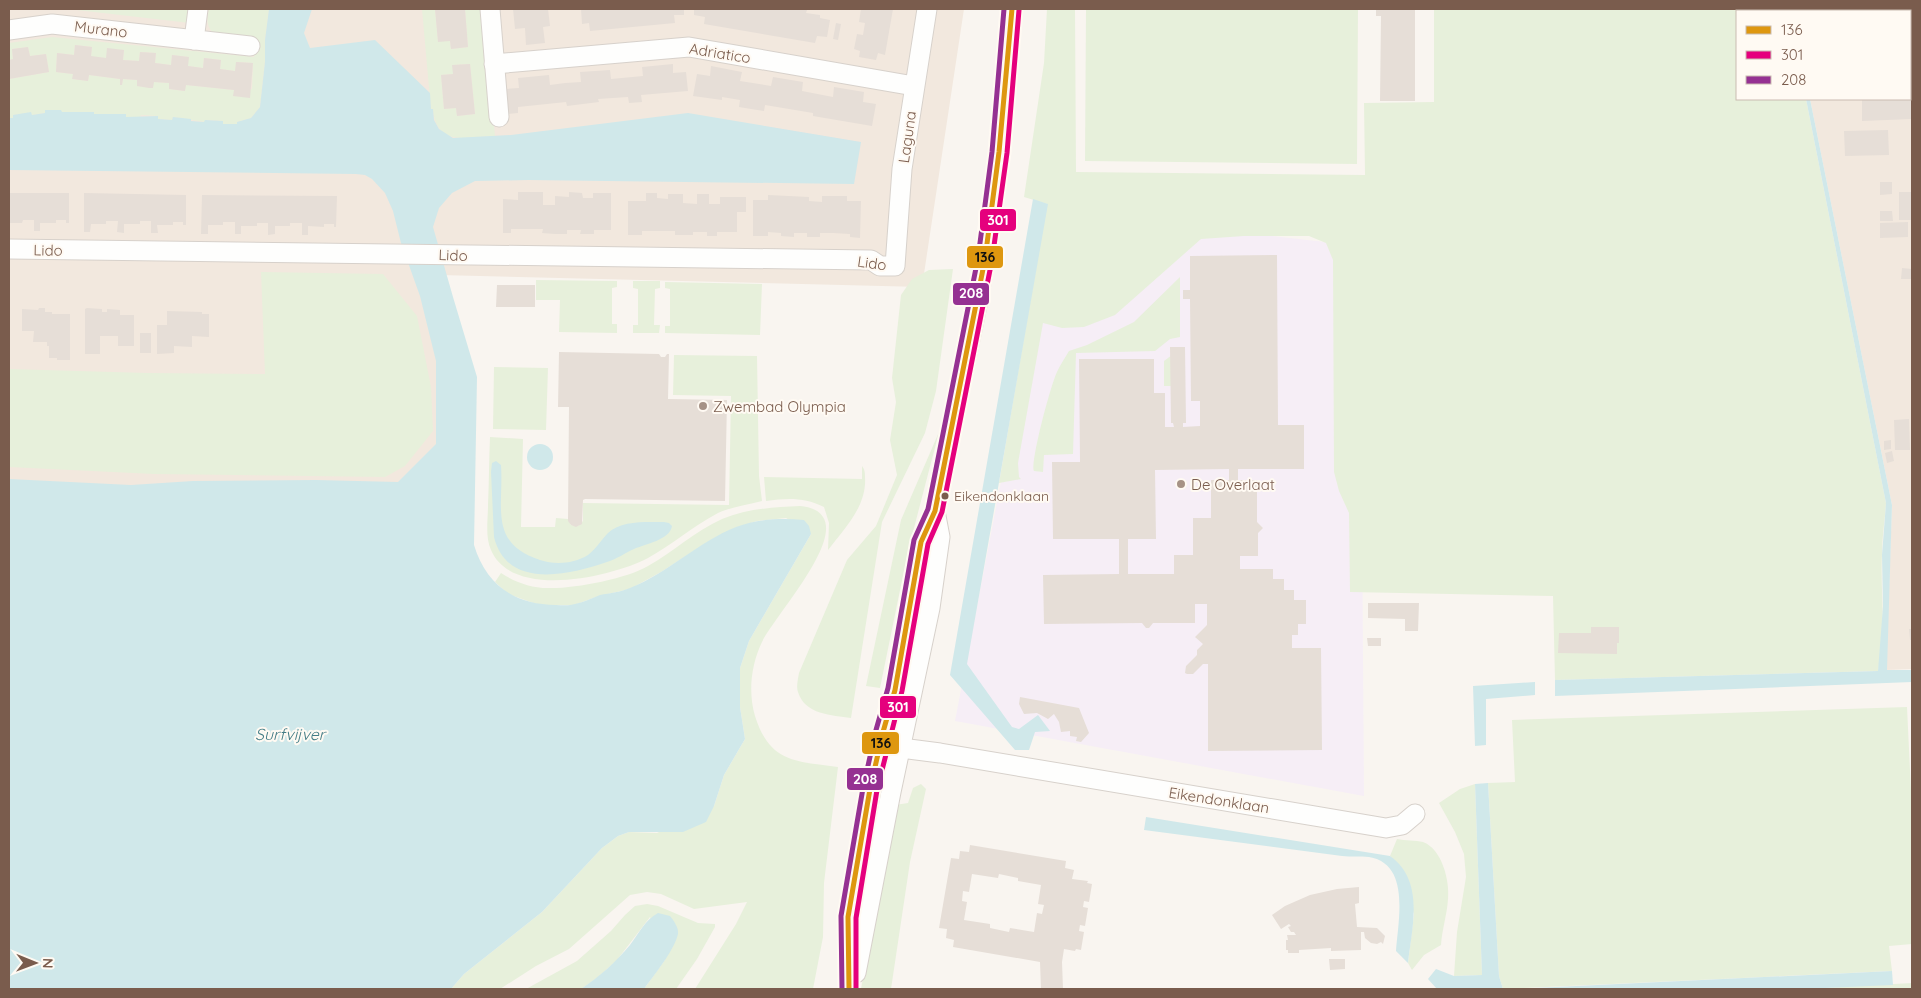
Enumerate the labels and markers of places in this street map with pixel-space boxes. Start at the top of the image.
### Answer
place label: Zwembad Olympia [713,397,846,416]
marker: Zwembad Olympia [697,400,709,412]
place label: De Overlaat [1191,475,1275,494]
marker: De Overlaat [1175,478,1187,490]
place label: Eikendonklaan [954,487,1049,505]
marker: Eikendonklaan [940,491,950,501]

